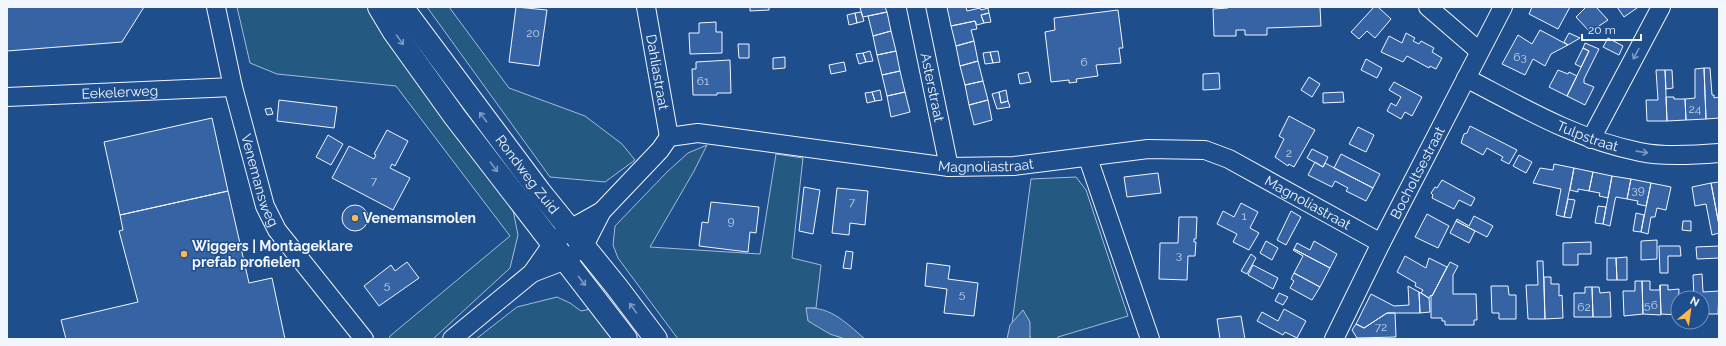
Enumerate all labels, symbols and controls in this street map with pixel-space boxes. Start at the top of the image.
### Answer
scale bar [1582,16,1641,42]
text: 20 m [1588,23,1616,37]
house number: 20 [526,26,540,40]
street label: Dahliastraat [643,33,672,111]
one-way arrow [396,34,404,45]
one-way arrow [1632,48,1639,60]
house number: 63 [1513,50,1527,64]
street label: Asterstraat [918,51,948,124]
house number: 6 [1080,55,1088,69]
house number: 61 [697,74,709,88]
street label: Eekelerweg [81,82,159,102]
house number: 24 [1689,102,1702,116]
one-way arrow [479,112,487,123]
street label: Tulpstraat [1554,117,1620,155]
street label: Bocholtsestraat [1387,124,1448,222]
street label: Venemansweg [238,132,282,229]
street label: Rondweg Zuid [492,132,562,217]
house number: 2 [1286,146,1292,160]
one-way arrow [1635,148,1648,156]
street label: Magnoliastraat [937,156,1035,175]
one-way arrow [489,162,498,173]
street label: Magnoliastraat [1262,172,1354,233]
house number: 7 [371,174,378,188]
house number: 39 [1631,183,1645,197]
house number: 7 [849,195,856,209]
house number: 1 [1241,209,1247,223]
place label: Venemansmolen [363,210,476,226]
marker: Venemansmolen [350,213,360,223]
house number: 9 [727,214,735,228]
place label: Wiggers | Montageklare prefab profielen [192,238,353,270]
house number: 3 [1176,248,1182,262]
marker: Wiggers | Montageklare prefab profielen [179,249,189,259]
one-way arrow [578,275,587,286]
house number: 5 [384,278,391,292]
house number: 5 [959,287,966,301]
north arrow [1670,290,1710,330]
text: N [1688,294,1701,309]
house number: 56 [1644,298,1658,312]
house number: 62 [1577,300,1591,314]
one-way arrow [629,302,637,313]
house number: 72 [1375,320,1387,334]

